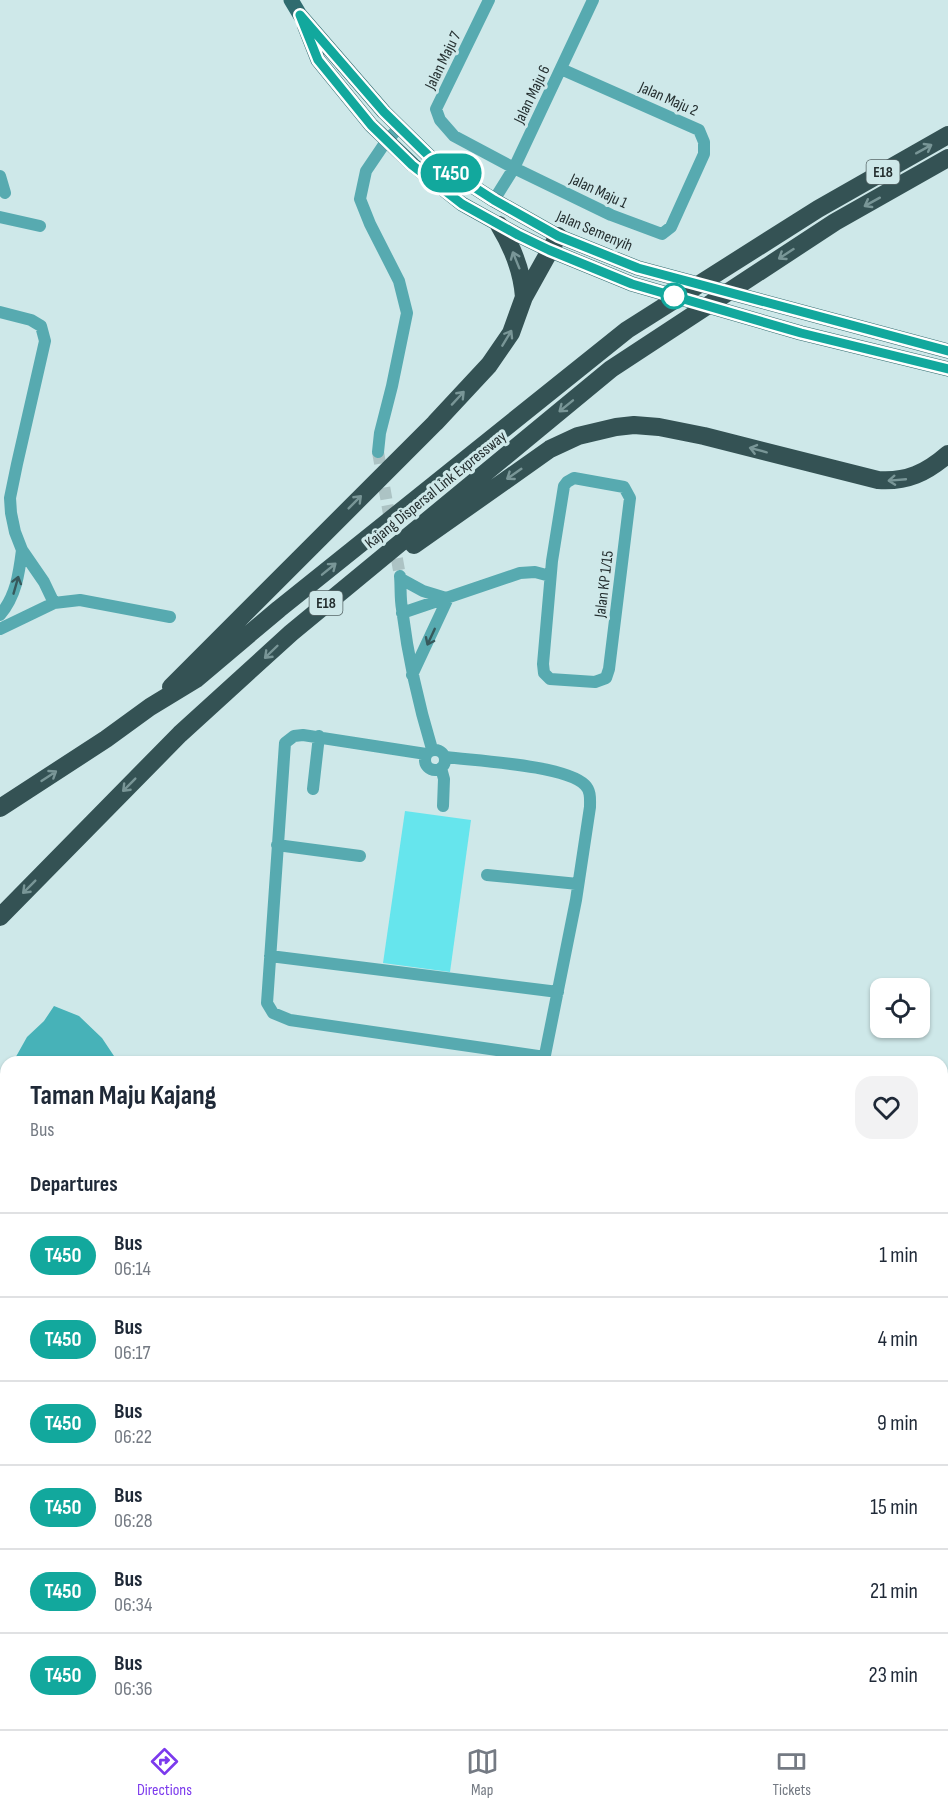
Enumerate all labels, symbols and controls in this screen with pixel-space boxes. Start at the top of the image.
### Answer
street label: Jalan Maju 7 [421,28,466,94]
street label: Jalan Maju 6 [510,62,555,128]
street label: Jalan Maju 2 [635,78,701,121]
one-way arrow [915,143,932,155]
line badge: T450 [409,154,493,192]
road number: E18 [866,160,900,184]
text: T450 [433,161,469,186]
street label: Jalan Maju 1 [566,169,631,213]
one-way arrow [863,196,880,208]
street label: Jalan Semenyih [553,206,635,256]
one-way arrow [778,249,795,261]
one-way arrow [510,251,521,269]
unlabelled marker [661,283,687,309]
one-way arrow [500,329,513,346]
one-way arrow [451,391,465,406]
one-way arrow [559,399,574,413]
street label: Kajang Dispersal Link Expressway [362,427,510,553]
one-way arrow [748,443,767,455]
one-way arrow [507,468,523,480]
one-way arrow [888,475,907,486]
one-way arrow [348,495,363,510]
street label: Jalan KP 1/15 [591,550,618,620]
one-way arrow [321,562,337,575]
one-way arrow [11,576,22,595]
road number: E18 [310,591,342,615]
one-way arrow [424,627,436,645]
one-way arrow [264,644,279,659]
one-way arrow [40,769,57,781]
one-way arrow [122,778,137,793]
one-way arrow [22,880,37,894]
map controls [870,978,930,1038]
button: locate [870,978,930,1038]
button: heart [855,1076,918,1139]
text: Taman Maju Kajang [30,1079,216,1112]
text: Bus [30,1118,54,1142]
text: Departures [30,1171,118,1198]
text: Bus [114,1230,143,1257]
text: 1 min [879,1242,918,1269]
text: T450 [45,1243,81,1268]
text: 06:14 [114,1257,151,1281]
text: Bus [114,1314,143,1341]
text: 4 min [878,1326,918,1353]
text: T450 [45,1327,81,1352]
text: 06:17 [114,1341,150,1365]
text: Bus [114,1398,143,1425]
text: 9 min [877,1410,918,1437]
text: T450 [45,1411,81,1436]
text: 06:22 [114,1425,152,1449]
text: Bus [114,1482,143,1509]
text: 15 min [870,1494,918,1521]
text: T450 [45,1495,81,1520]
text: 06:28 [114,1509,152,1533]
text: Bus [114,1566,143,1593]
text: 21 min [870,1578,918,1605]
text: T450 [45,1579,81,1604]
text: 06:34 [114,1593,152,1617]
text: Bus [114,1650,143,1677]
text: 23 min [869,1662,918,1689]
text: T450 [45,1663,81,1688]
text: 06:36 [114,1677,153,1701]
tab: Directions [137,1745,192,1800]
tab: Map [466,1745,499,1800]
tab: Tickets [772,1745,811,1800]

